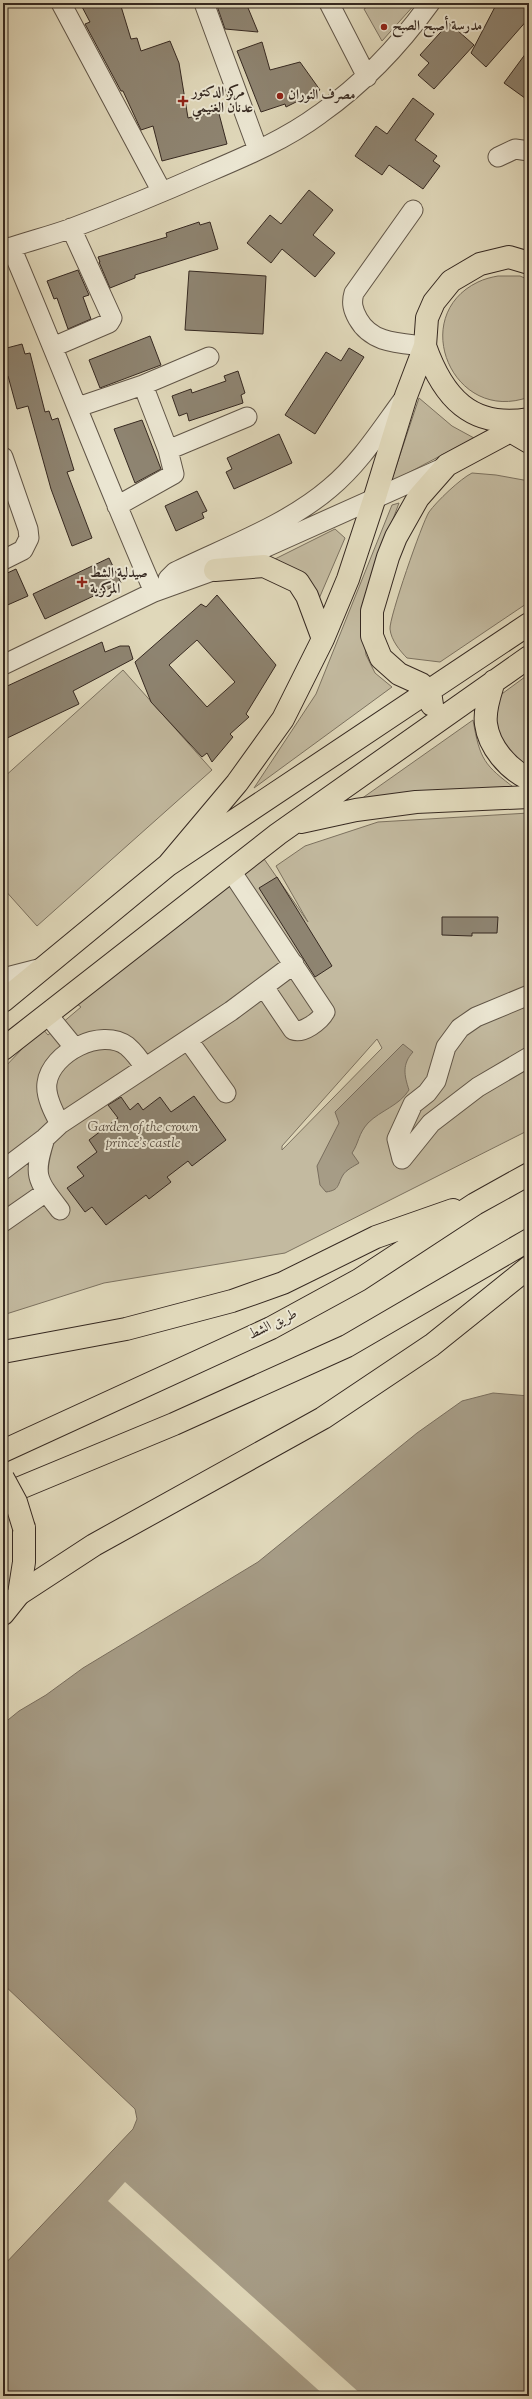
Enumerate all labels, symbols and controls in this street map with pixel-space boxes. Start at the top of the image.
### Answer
place label: مدرسة أصبح الصبح [392,15,482,38]
marker: مدرسة أصبح الصبح [379,22,389,32]
place label: مركز الدكتور عدنان الغنيمي [190,83,254,120]
place label: مصرف النوران [288,86,355,106]
marker: مصرف النوران [275,91,285,101]
marker: مركز الدكتور عدنان الغنيمي [177,95,189,107]
place label: صيدلية الشط المركزية [90,564,148,600]
marker: صيدلية الشط المركزية [77,577,87,587]
park label: Garden of the crown prince's castle [88,1118,199,1154]
street label: طريق الشط [245,1304,301,1346]

